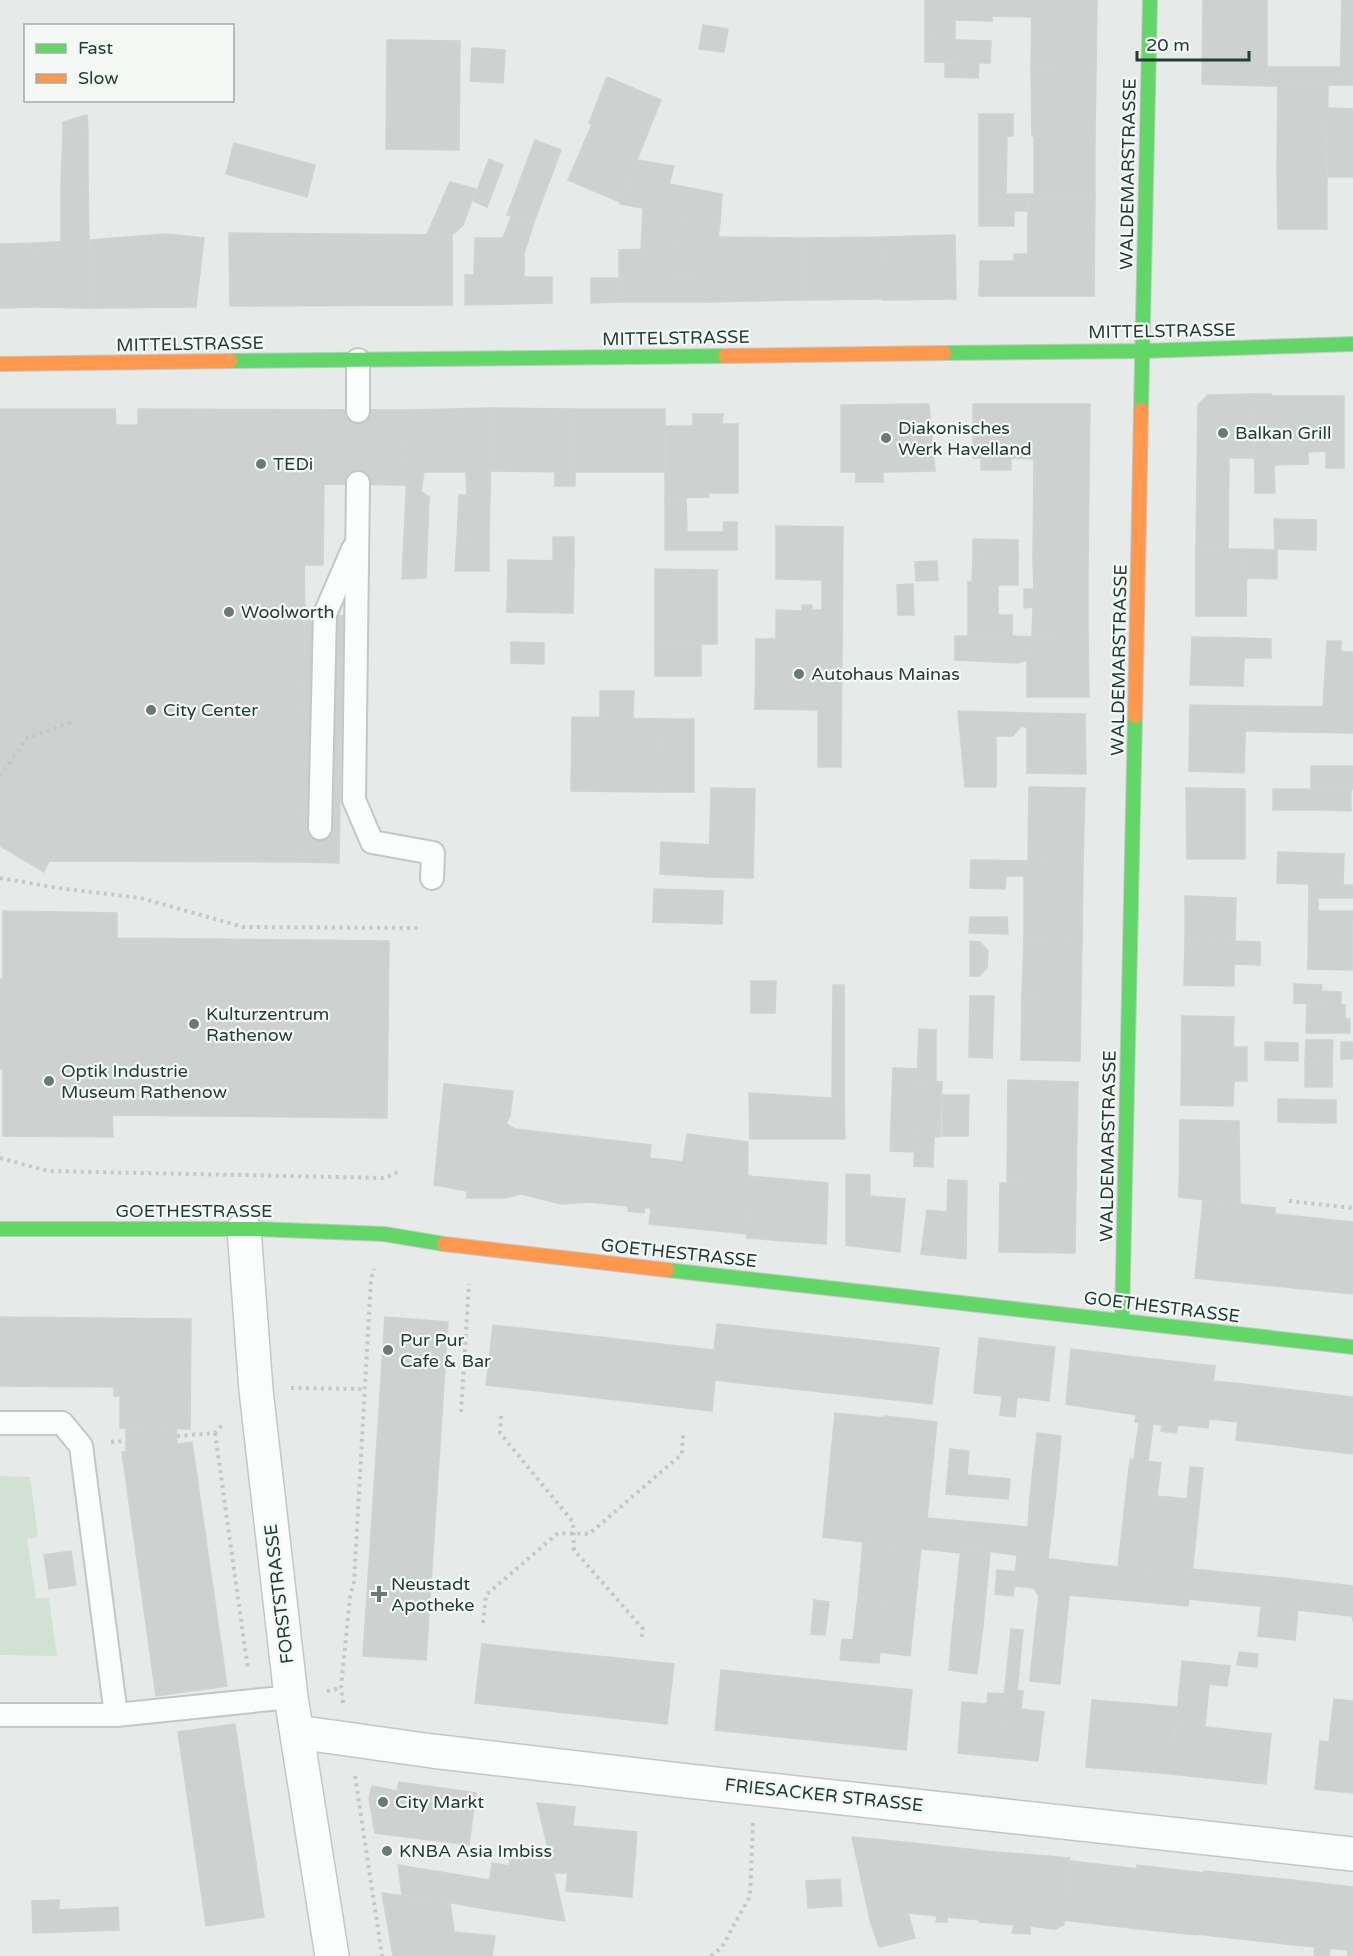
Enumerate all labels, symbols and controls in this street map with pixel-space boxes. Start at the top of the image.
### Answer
legend [24,24,234,102]
scale bar [1137,24,1250,62]
text: 20 m [1146,34,1190,56]
text: Fast [78,37,113,59]
text: Slow [78,67,119,89]
street label: WALDEMARSTRASSE [1115,78,1141,270]
street label: MITTELSTRASSE [1088,319,1236,343]
street label: MITTELSTRASSE [602,326,750,350]
street label: MITTELSTRASSE [116,332,264,356]
place label: Diakonisches Werk Havelland [898,417,1032,460]
place label: Balkan Grill [1235,422,1331,444]
marker: Balkan Grill [1216,426,1230,440]
marker: Diakonisches Werk Havelland [879,431,893,445]
place label: TEDi [273,453,313,475]
marker: TEDi [254,457,268,471]
street label: WALDEMARSTRASSE [1106,564,1132,756]
place label: Woolworth [241,601,335,623]
marker: Woolworth [222,605,236,619]
place label: Autohaus Mainas [811,663,960,685]
marker: Autohaus Mainas [792,667,806,681]
place label: City Center [163,699,258,721]
marker: City Center [144,703,158,717]
place label: Kulturzentrum Rathenow [206,1003,329,1046]
marker: Kulturzentrum Rathenow [187,1017,201,1031]
street label: WALDEMARSTRASSE [1095,1050,1121,1242]
place label: Optik Industrie Museum Rathenow [61,1060,227,1103]
marker: Optik Industrie Museum Rathenow [42,1074,56,1088]
street label: GOETHESTRASSE [115,1200,273,1222]
street label: GOETHESTRASSE [600,1234,758,1272]
street label: GOETHESTRASSE [1083,1287,1241,1327]
place label: Pur Pur Cafe & Bar [400,1329,491,1372]
marker: Pur Pur Cafe & Bar [381,1343,395,1357]
street label: FORSTSTRASSE [260,1523,298,1665]
place label: Neustadt Apotheke [391,1573,474,1616]
marker: Neustadt Apotheke [372,1587,386,1601]
street label: FRIESACKER STRASSE [724,1774,924,1816]
place label: City Markt [395,1791,484,1813]
marker: City Markt [376,1795,390,1809]
place label: KNBA Asia Imbiss [399,1840,552,1862]
marker: KNBA Asia Imbiss [380,1844,394,1858]

